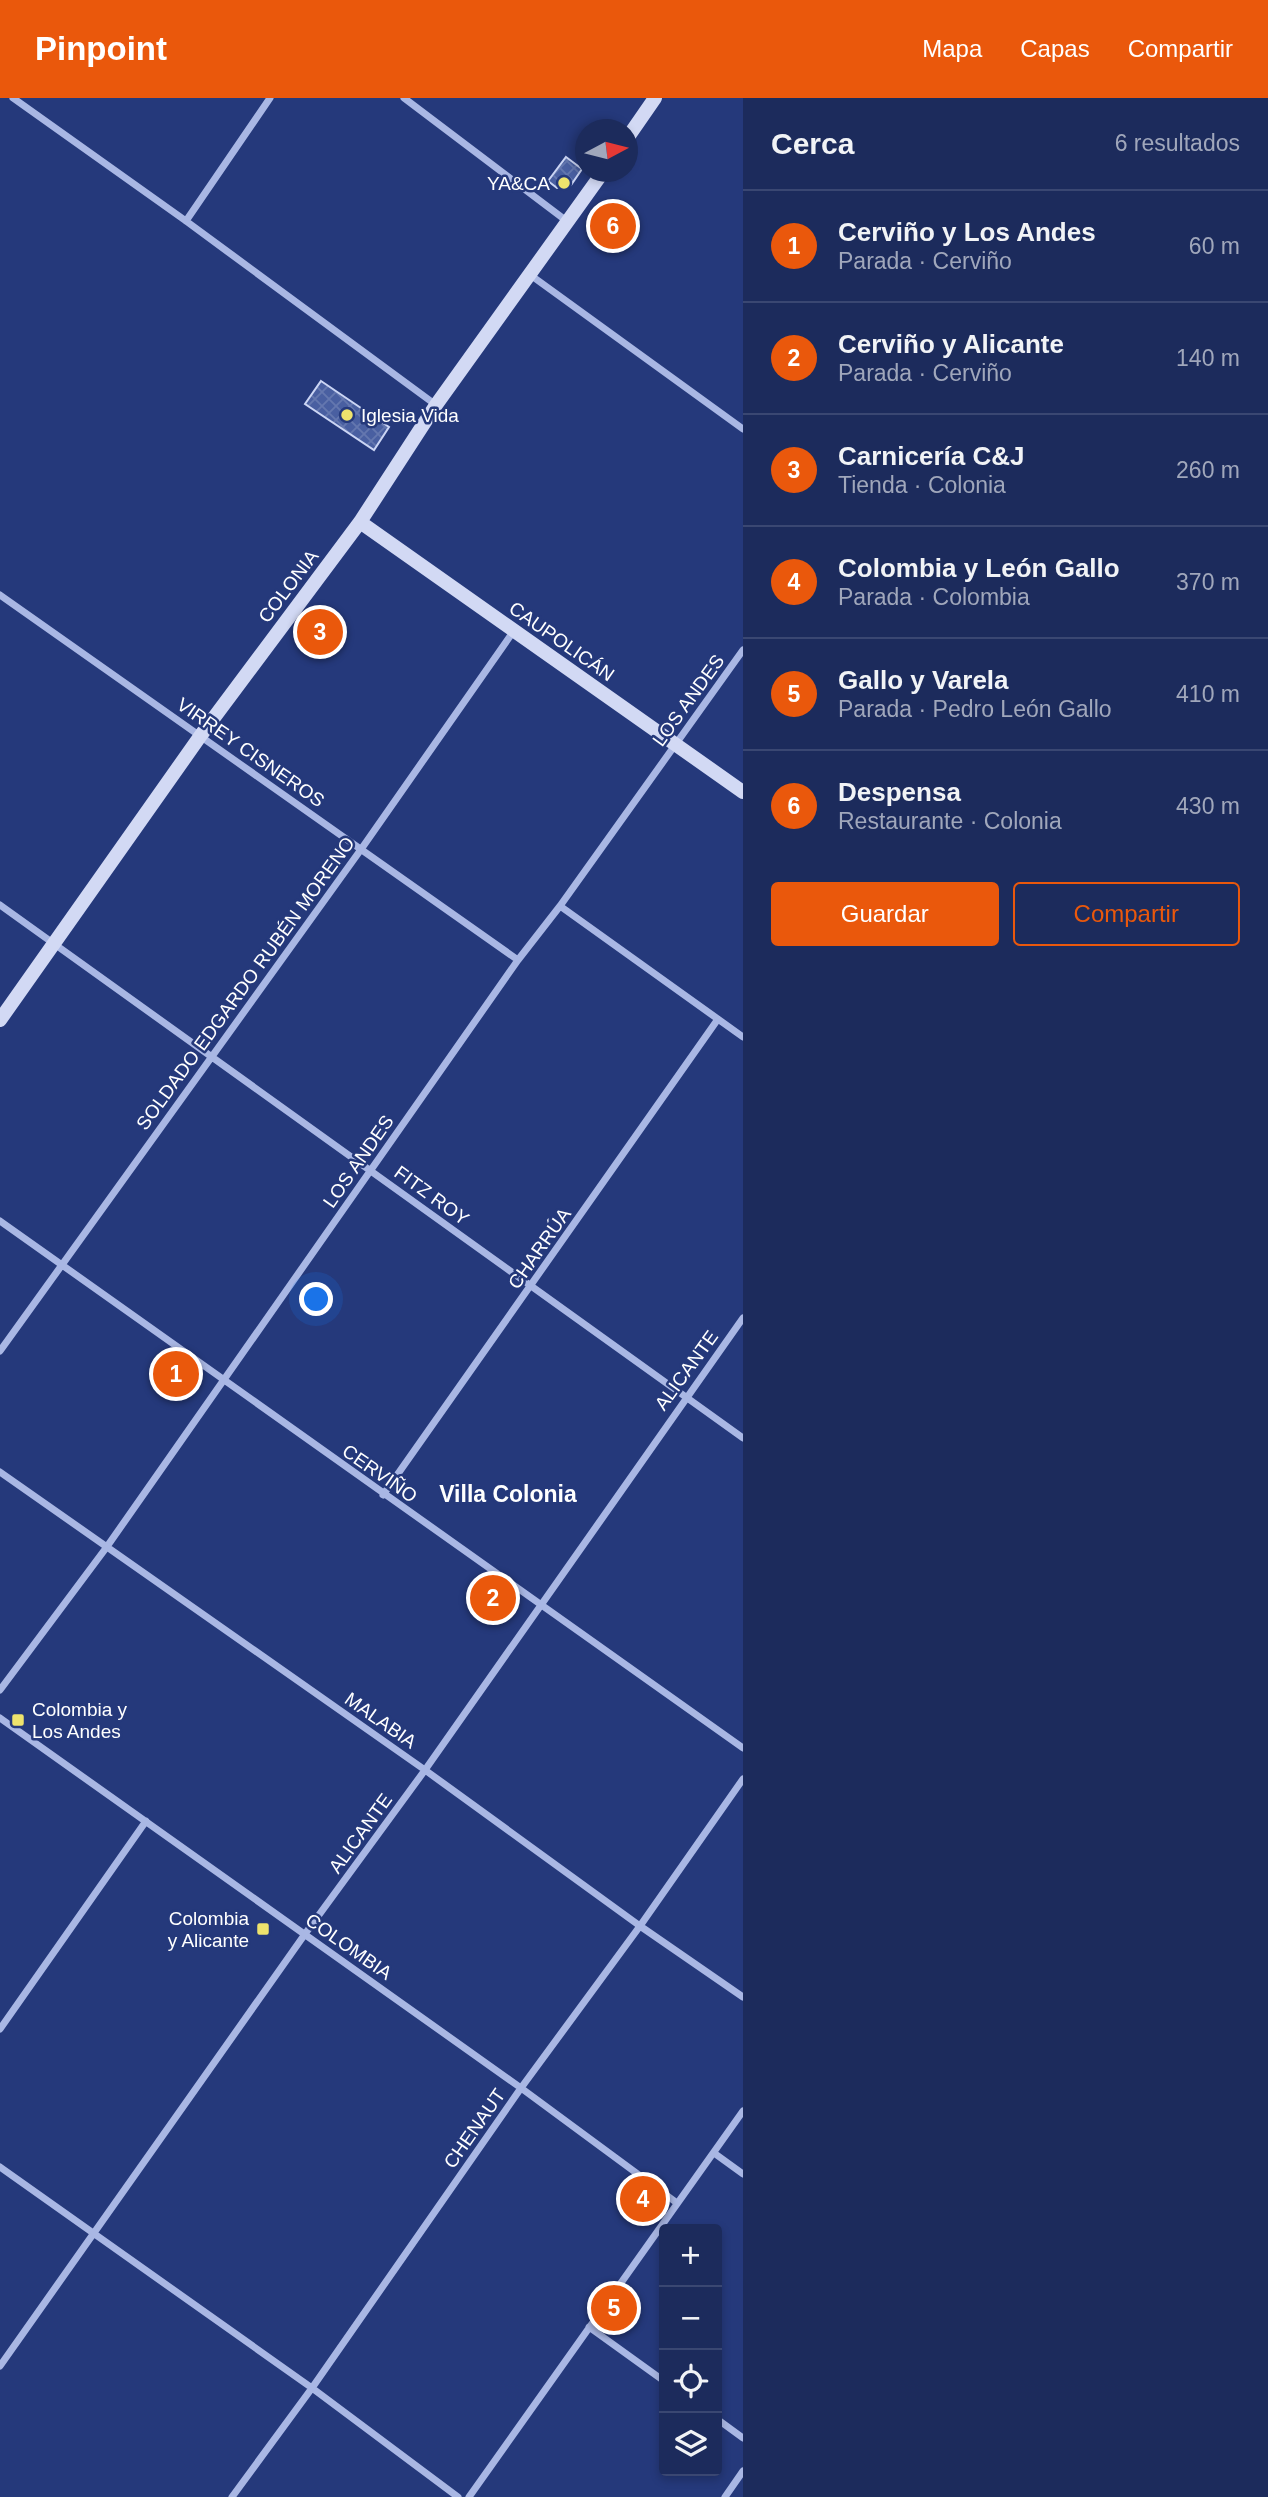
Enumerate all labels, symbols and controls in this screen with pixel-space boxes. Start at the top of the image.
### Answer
text: Pinpoint [35,30,167,67]
text: Mapa [922,35,982,62]
text: Capas [1020,35,1090,62]
text: Compartir [1128,35,1233,62]
north arrow [575,119,638,182]
text: Cerca [771,127,854,160]
text: 6 resultados [1115,130,1240,156]
place label: YA&CA [487,173,550,194]
marker: YA&CA [556,175,572,191]
pin: 6 [590,200,636,252]
text: Cerviño y Los Andes [838,217,1096,247]
text: 1 [788,233,800,259]
text: 60 m [1189,233,1240,259]
text: Parada · Cerviño [838,248,1012,274]
text: Cerviño y Alicante [838,329,1064,359]
text: 2 [788,345,800,371]
text: 140 m [1176,345,1240,371]
text: Parada · Cerviño [838,360,1012,386]
place label: Iglesia Vida [361,405,459,426]
marker: Iglesia Vida [339,407,355,423]
text: Carnicería C&J [838,441,1024,471]
text: 3 [788,457,800,483]
text: 260 m [1176,457,1240,483]
text: Tienda · Colonia [838,472,1006,498]
street label: COLONIA [254,546,323,627]
text: Colombia y León Gallo [838,553,1120,583]
text: 4 [788,569,800,595]
text: 370 m [1176,569,1240,595]
text: Parada · Colombia [838,584,1030,610]
street label: CAUPOLICÁN [505,597,618,685]
pin: 3 [297,606,343,658]
street label: LOS ANDES [648,651,729,750]
text: Gallo y Varela [838,665,1009,695]
text: 5 [788,681,800,707]
text: 410 m [1176,681,1240,707]
street label: VIRREY CISNEROS [173,694,328,811]
text: Parada · Pedro León Gallo [838,696,1112,722]
text: Despensa [838,777,961,807]
text: 6 [788,793,800,819]
text: 430 m [1176,793,1240,819]
text: Restaurante · Colonia [838,808,1062,834]
street label: SOLDADO EDGARDO RUBÉN MORENO [132,833,359,1134]
button: Guardar [771,882,999,946]
button: Compartir [1013,882,1240,946]
street label: LOS ANDES [319,1111,398,1211]
street label: FITZ ROY [391,1161,473,1230]
street label: CHARRÚA [504,1204,575,1293]
your location [299,1282,333,1316]
street label: ALICANTE [651,1327,722,1414]
pin: 1 [153,1348,199,1400]
street label: CERVIÑO [338,1440,421,1507]
district label: Villa Colonia [439,1481,577,1507]
pin: 2 [470,1572,516,1624]
street label: MALABIA [341,1688,421,1753]
place label: Colombia y Los Andes [32,1699,128,1742]
marker: Colombia y Los Andes [10,1712,26,1728]
street label: ALICANTE [325,1790,396,1877]
place label: Colombia y Alicante [168,1908,249,1951]
street label: COLOMBIA [302,1909,396,1984]
marker: Colombia y Alicante [255,1921,271,1937]
street label: CHENAUT [439,2084,510,2172]
pin: 4 [620,2173,666,2225]
map controls [659,2224,722,2476]
button: + [659,2224,722,2287]
pin: 5 [591,2282,637,2334]
button: − [659,2287,722,2350]
button: locate [659,2350,722,2413]
button: layers [659,2413,722,2476]

